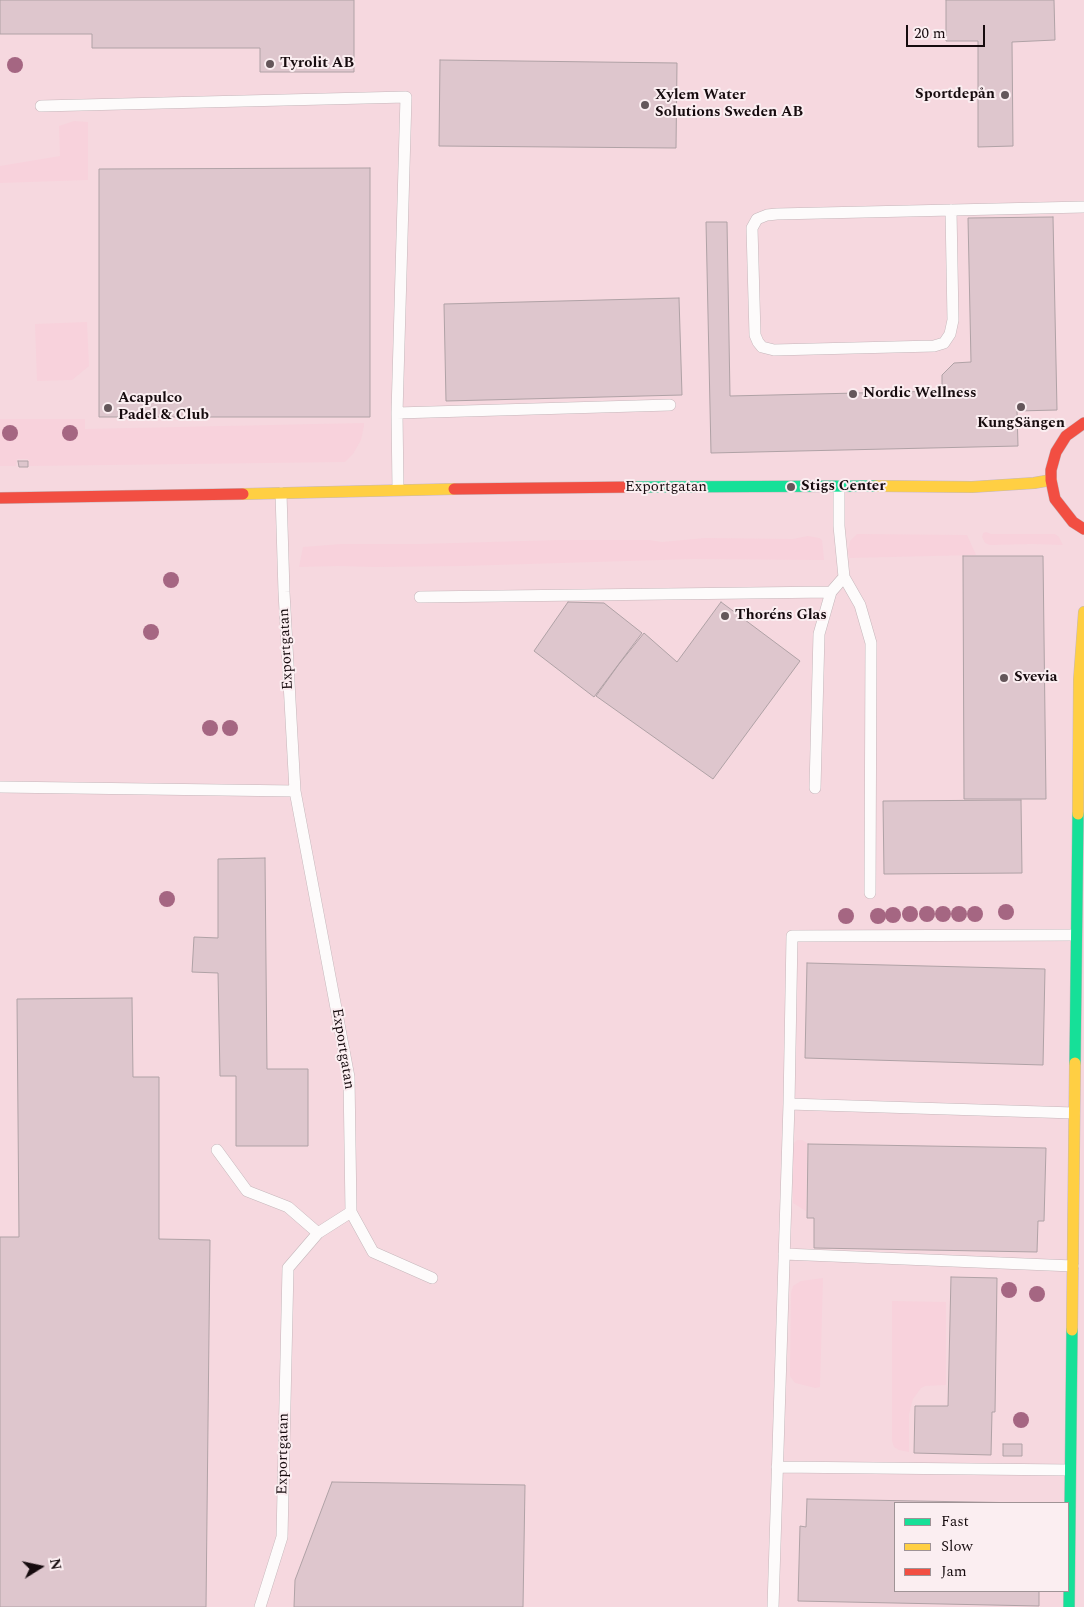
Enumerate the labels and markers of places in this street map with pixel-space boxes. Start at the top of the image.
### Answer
place label: Tyrolit AB [280,55,354,73]
marker: Tyrolit AB [264,58,276,70]
place label: Sportdepån [915,86,995,104]
place label: Xylem Water Solutions Sweden AB [655,87,803,122]
marker: Sportdepån [999,89,1011,101]
marker: Xylem Water Solutions Sweden AB [639,99,651,111]
place label: Nordic Wellness [863,385,977,403]
marker: Nordic Wellness [847,388,859,400]
place label: Acapulco Padel & Club [118,390,209,425]
marker: KungSängen [1015,401,1027,413]
marker: Acapulco Padel & Club [102,402,114,414]
place label: KungSängen [977,415,1065,433]
place label: Stigs Center [801,478,886,496]
marker: Stigs Center [785,481,797,493]
place label: Thoréns Glas [735,607,827,625]
marker: Thoréns Glas [719,610,731,622]
place label: Svevia [1014,669,1057,687]
marker: Svevia [998,672,1010,684]

